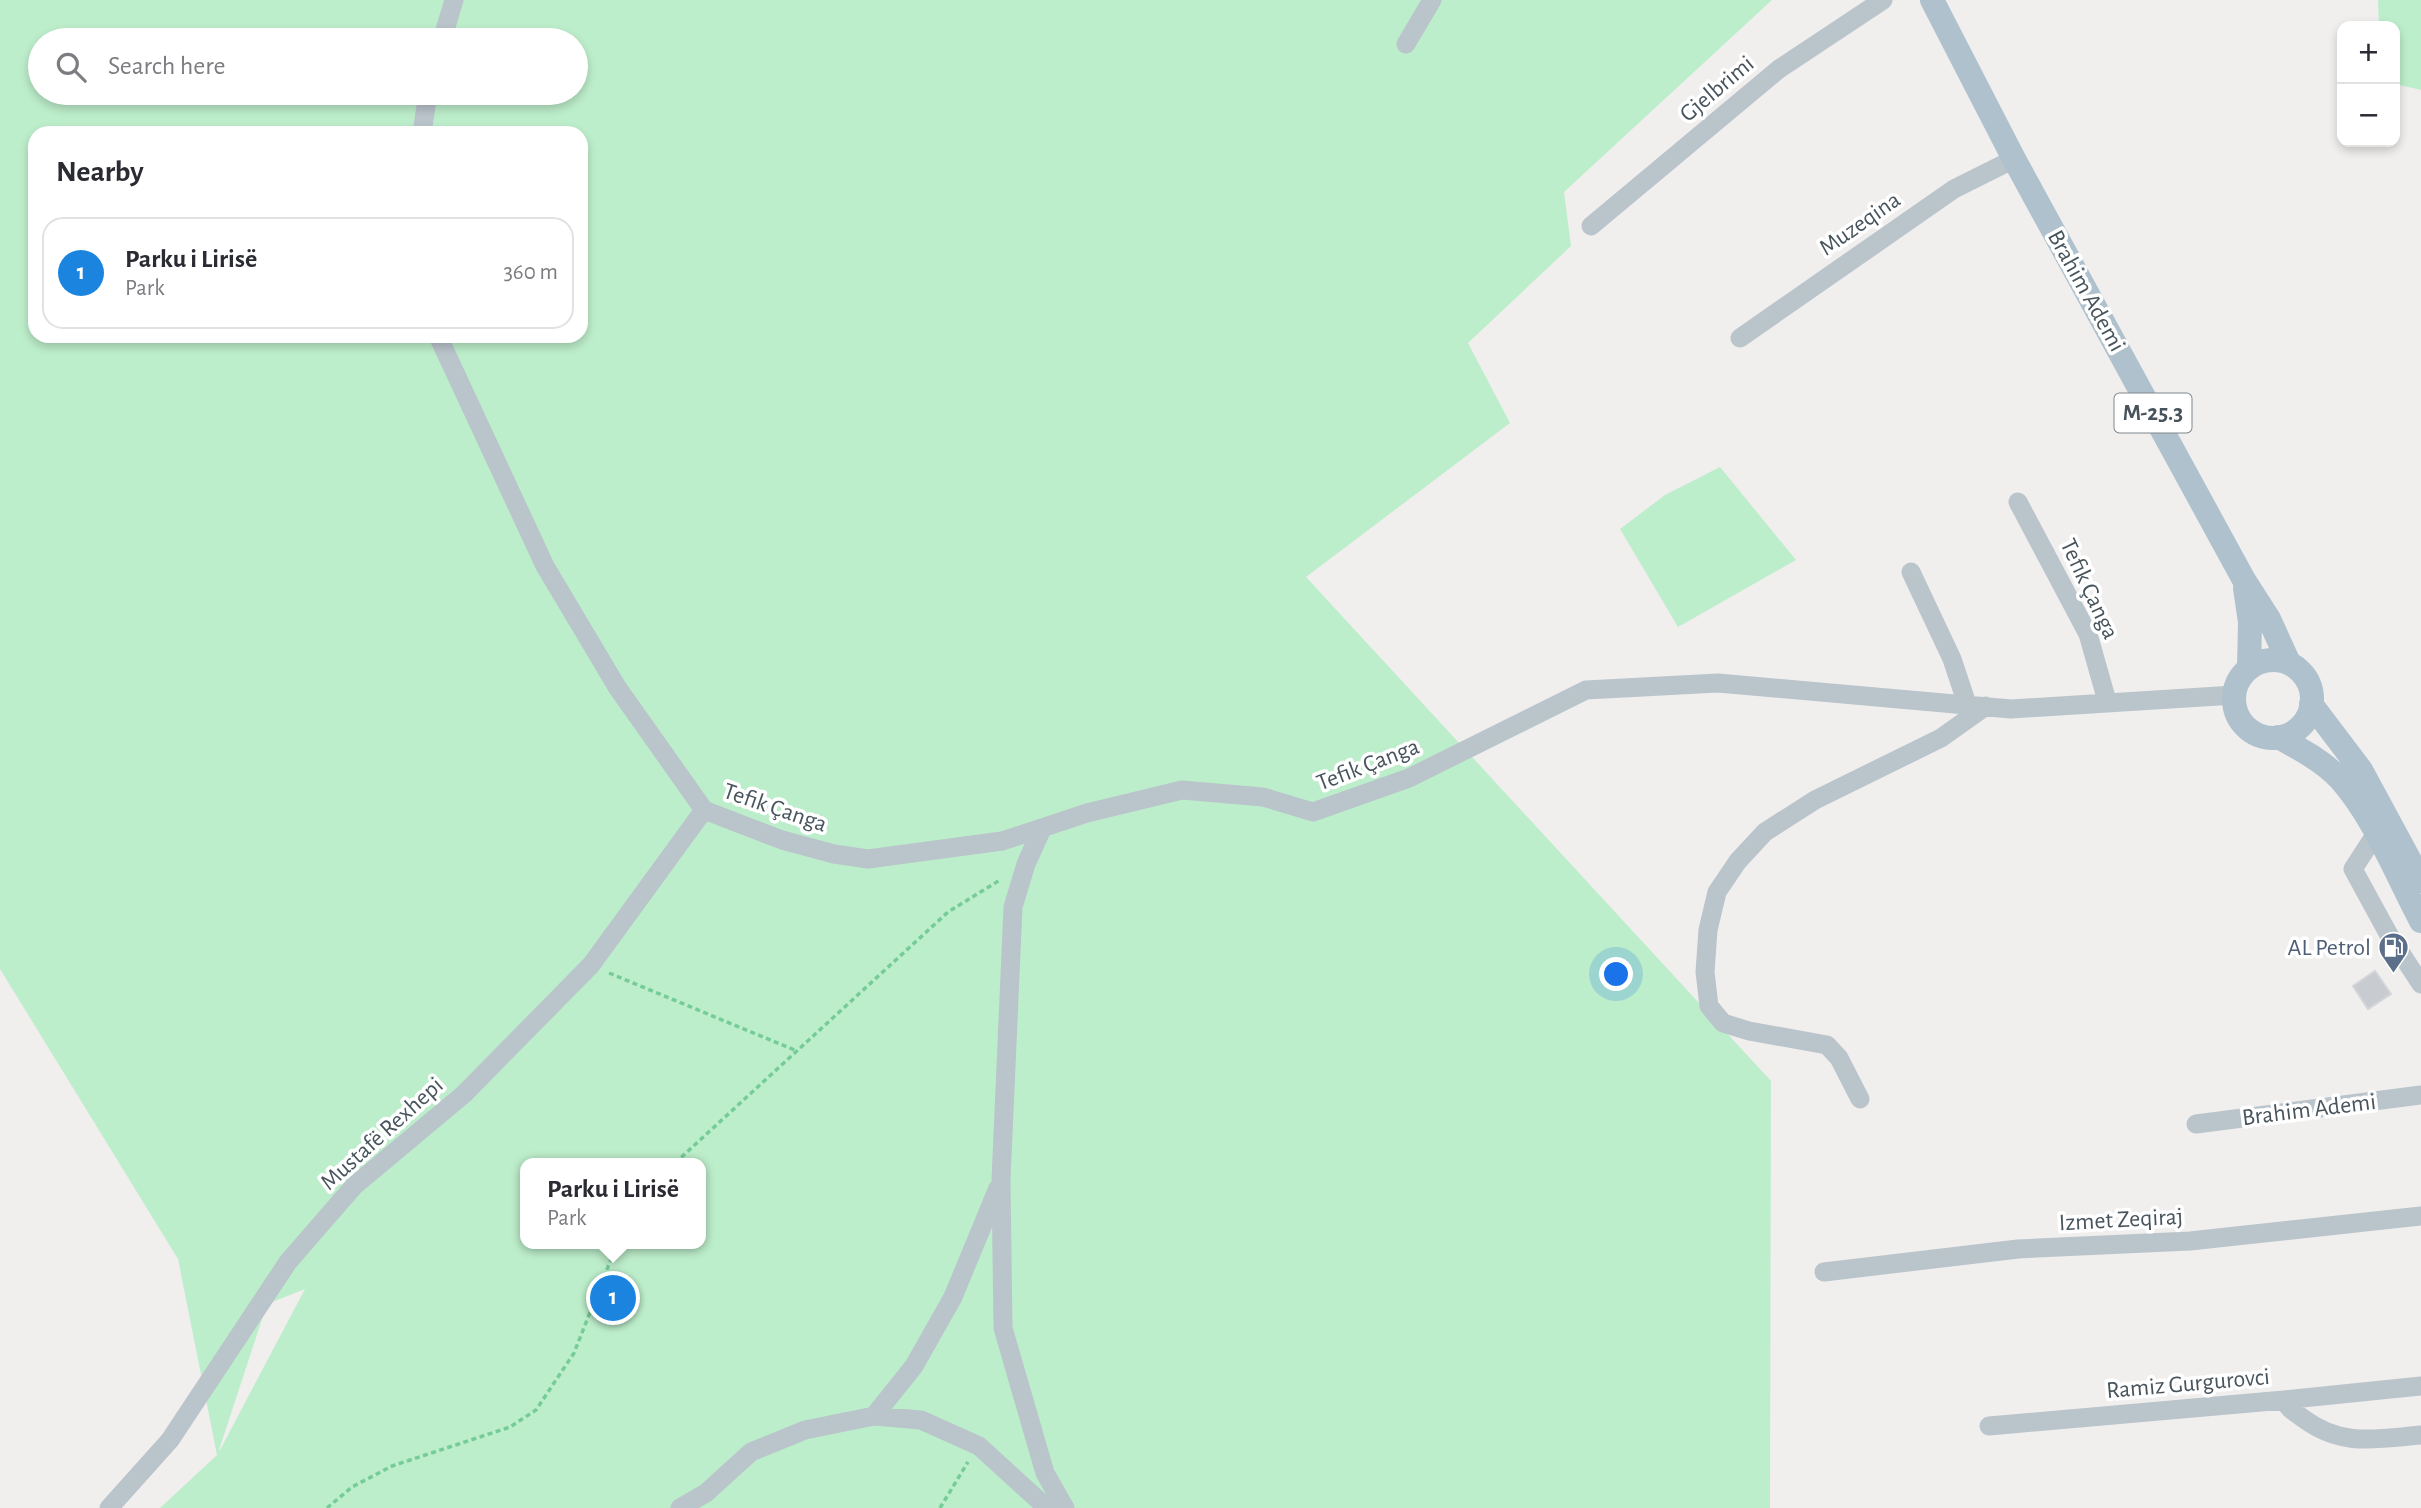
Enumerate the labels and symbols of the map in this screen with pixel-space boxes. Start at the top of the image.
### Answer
street label: Gjelbrimi [1675,51,1759,127]
street label: Muzeqina [1815,188,1905,260]
street label: Brahim Ademi [2043,226,2129,356]
road number: M-25.3 [2114,394,2192,432]
street label: Tefik Çanga [2055,535,2123,643]
street label: Tefik Çanga [1313,735,1423,795]
street label: Tefik Çanga [720,779,830,837]
fuel station icon: AL Petrol [2377,931,2411,975]
place label: AL Petrol [2288,936,2371,960]
your location [1599,957,1633,991]
street label: Mustafë Rexhepi [316,1073,448,1195]
street label: Brahim Ademi [2241,1090,2377,1130]
street label: Izmet Zeqiraj [2058,1205,2184,1235]
pin: 1 [590,1272,636,1324]
street label: Ramiz Gurgurovci [2105,1365,2271,1403]

